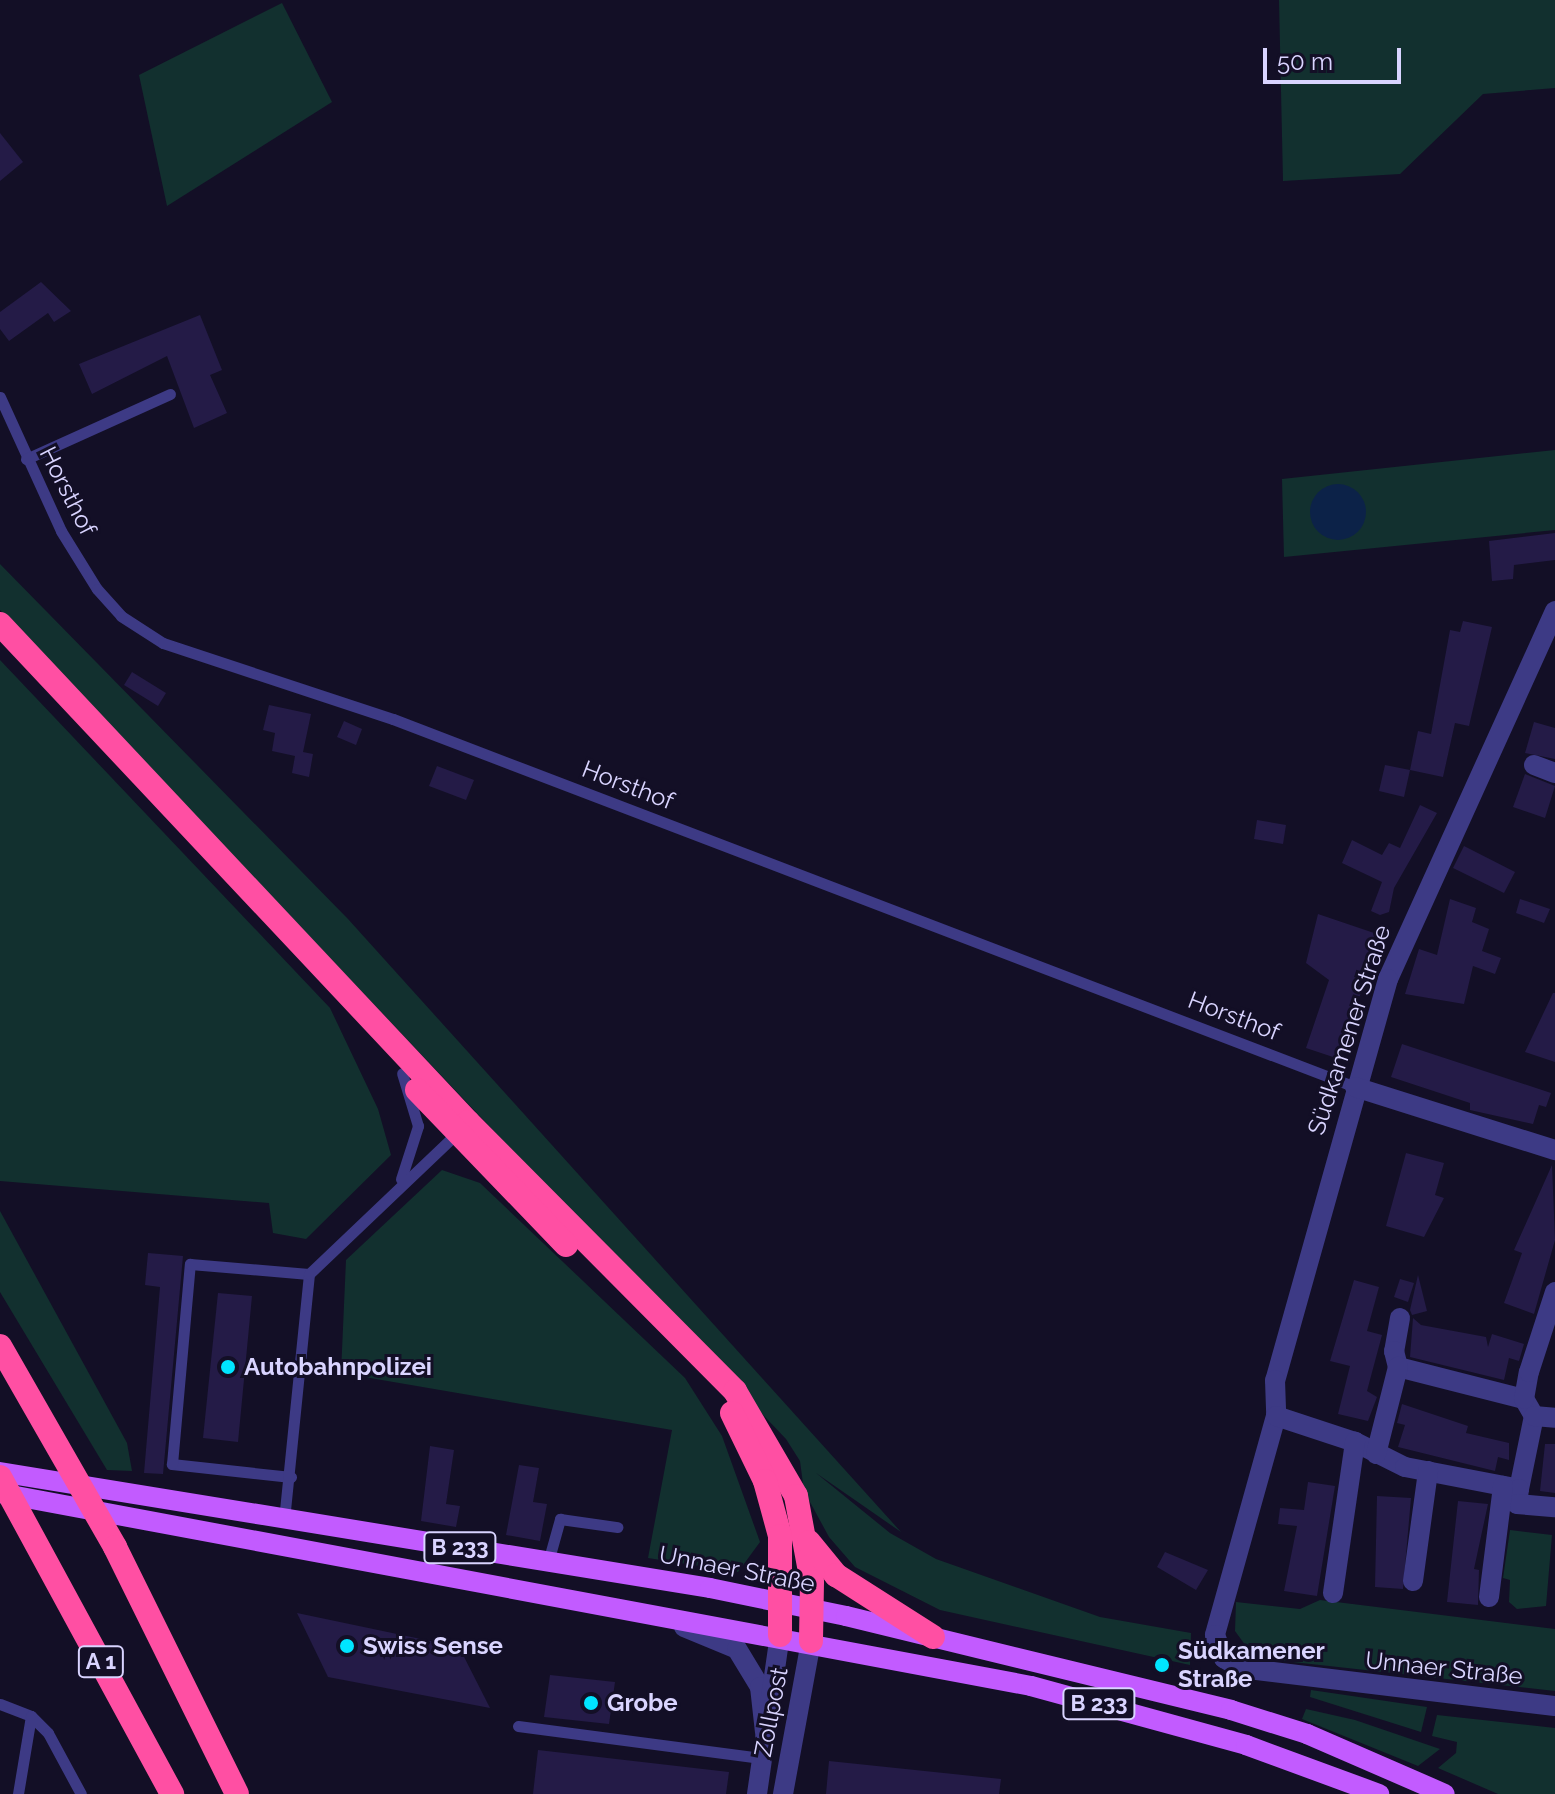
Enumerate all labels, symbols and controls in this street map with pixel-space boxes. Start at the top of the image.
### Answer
scale bar [1267,32,1405,82]
text: 50 m [1277,47,1333,76]
street label: Horsthof [33,442,103,540]
street label: Horsthof [578,754,678,816]
street label: Südkamener Straße [1301,921,1397,1139]
street label: Horsthof [1184,985,1284,1047]
place label: Autobahnpolizei [244,1353,432,1381]
marker: Autobahnpolizei [219,1358,237,1376]
road number: B 233 [422,1530,498,1566]
street label: Unnaer Straße [656,1540,818,1598]
place label: Swiss Sense [363,1632,503,1660]
marker: Swiss Sense [338,1637,356,1655]
place label: Südkamener Straße [1178,1637,1325,1693]
road number: A 1 [77,1644,125,1680]
street label: Unnaer Straße [1364,1645,1524,1691]
marker: Südkamener Straße [1153,1656,1171,1674]
street label: Zollpost [748,1665,794,1759]
road number: B 233 [1061,1686,1137,1722]
place label: Grobe [607,1689,678,1717]
marker: Grobe [582,1694,600,1712]

